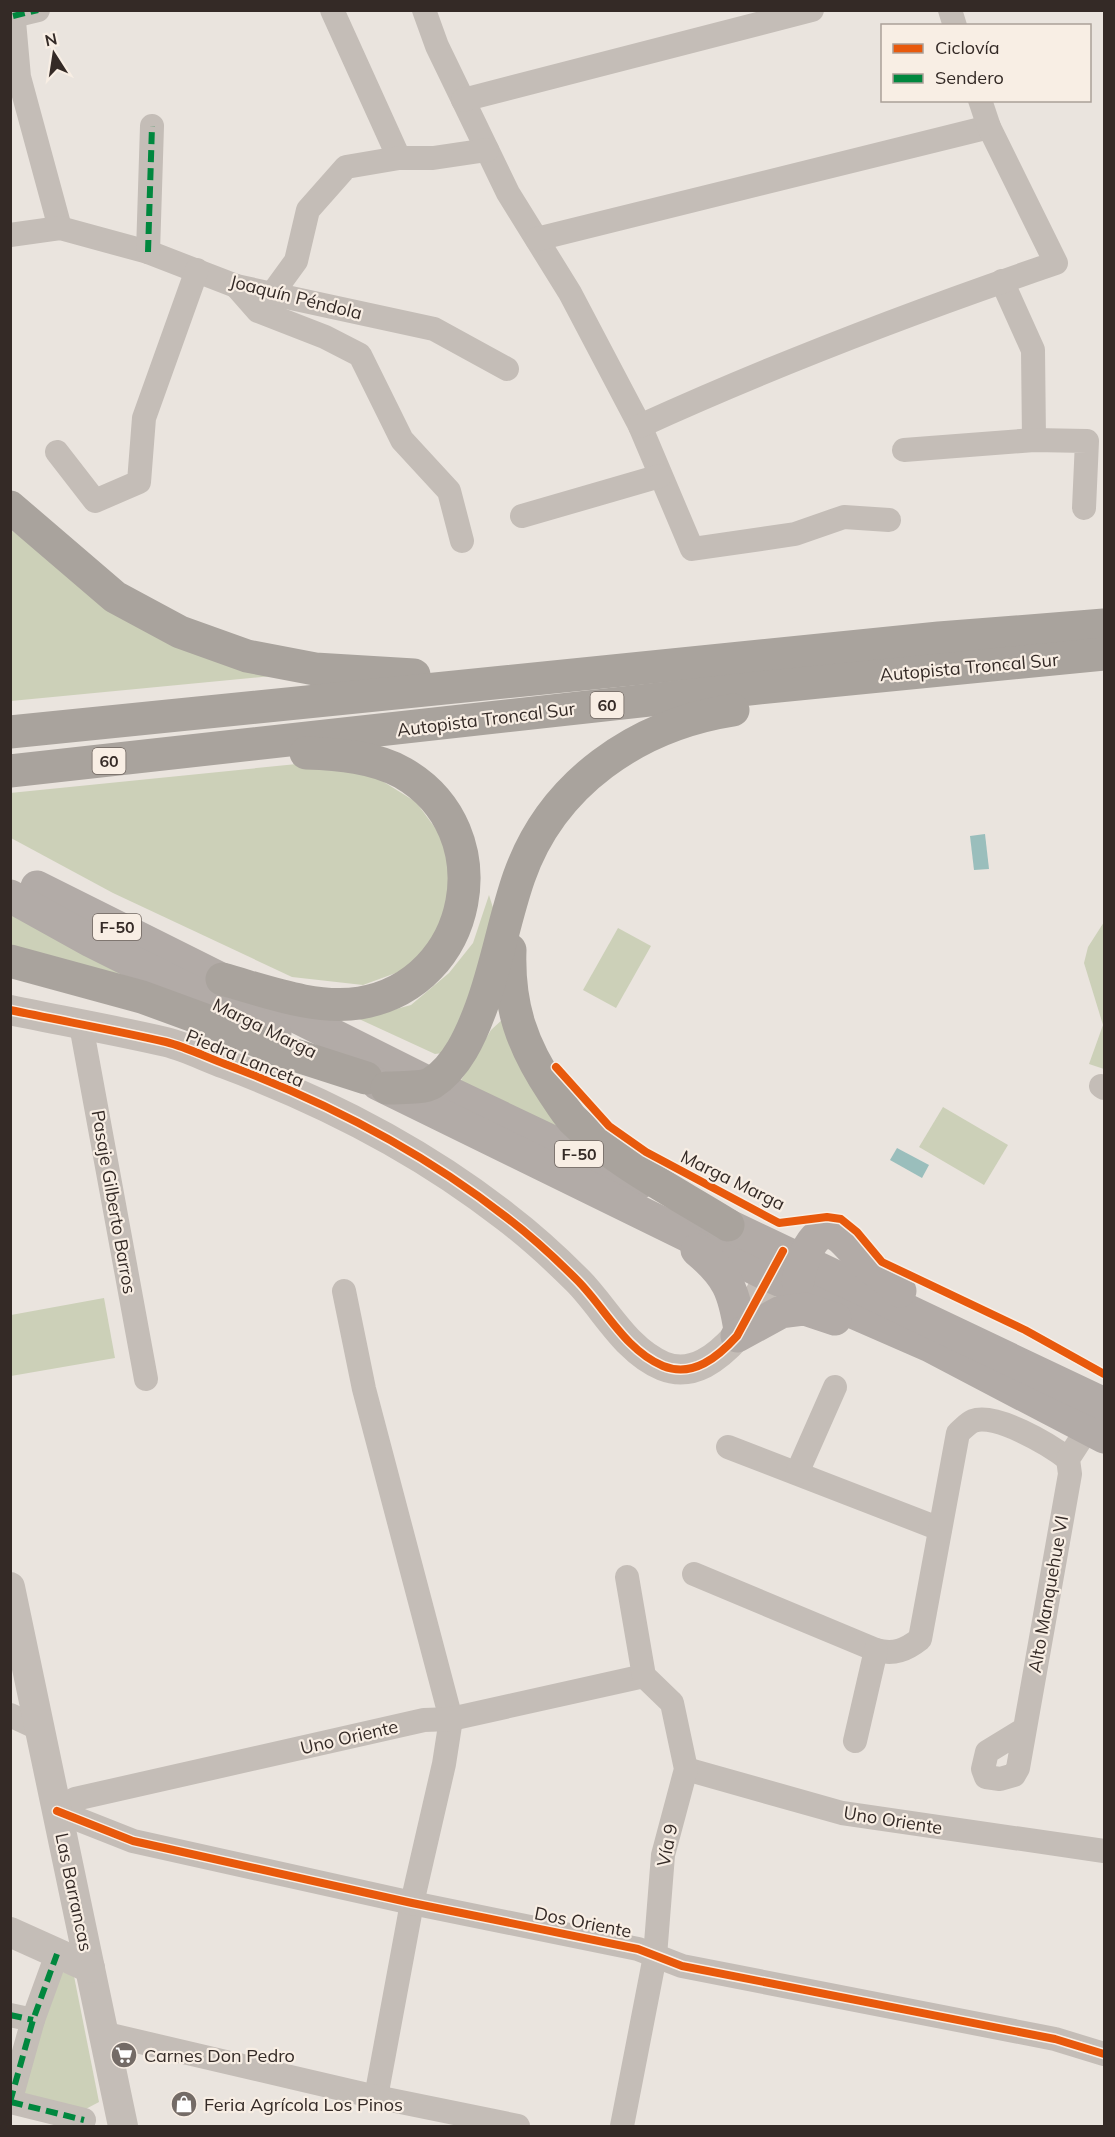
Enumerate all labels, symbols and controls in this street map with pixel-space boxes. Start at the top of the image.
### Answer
north arrow [24,24,84,84]
legend [881,24,1091,102]
text: N [43,28,59,50]
text: Ciclovía [935,36,1000,59]
text: Sendero [935,66,1004,89]
street label: Joaquín Péndola [227,269,365,325]
street label: Autopista Troncal Sur [879,648,1060,686]
road number: 60 [590,692,624,718]
street label: Autopista Troncal Sur [396,697,577,741]
road number: 60 [92,748,126,774]
road number: F-50 [93,914,141,940]
street label: Marga Marga [209,993,321,1063]
street label: Piedra Lanceta [183,1024,307,1092]
street label: Pasaje Gilberto Barros [86,1108,142,1296]
road number: F-50 [555,1141,603,1167]
street label: Marga Marga [677,1145,789,1215]
street label: Alto Manquehue VI [1023,1514,1073,1674]
street label: Uno Oriente [298,1715,400,1759]
street label: Uno Oriente [842,1801,944,1839]
street label: Vía 9 [652,1822,682,1868]
street label: Las Barrancas [50,1831,98,1953]
street label: Dos Oriente [533,1901,633,1943]
supermarket icon: Carnes Don Pedro [109,2040,139,2070]
place label: Carnes Don Pedro [144,2044,295,2067]
shop icon: Feria Agrícola Los Pinos [169,2089,199,2119]
place label: Feria Agrícola Los Pinos [204,2093,403,2116]

